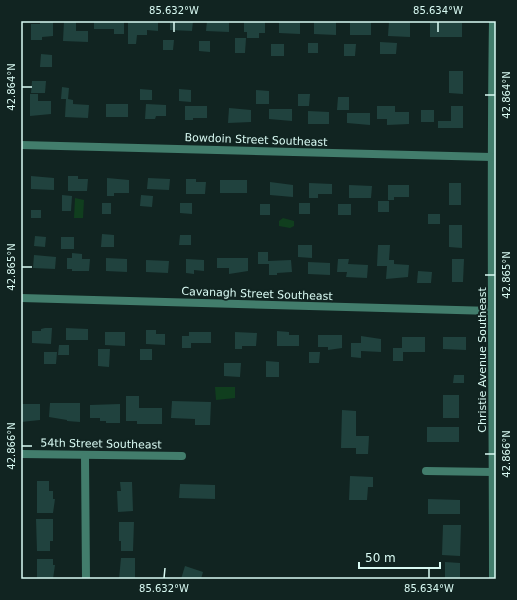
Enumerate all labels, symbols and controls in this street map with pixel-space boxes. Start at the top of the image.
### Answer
text: 85.632°W [149,5,199,16]
text: 85.634°W [413,5,463,16]
text: 42.864°N [6,63,17,111]
text: 42.864°N [501,71,512,119]
street label: Bowdoin Street Southeast [184,131,328,149]
text: 42.865°N [6,243,17,291]
text: 42.865°N [501,251,512,299]
street label: Cavanagh Street Southeast [181,285,334,303]
street label: Christie Avenue Southeast [476,287,489,433]
text: 42.866°N [6,422,17,470]
text: 42.866°N [501,430,512,478]
street label: 54th Street Southeast [40,436,162,452]
scale bar [359,544,440,570]
text: 50 m [365,551,396,565]
text: 85.632°W [139,583,189,594]
text: 85.634°W [404,583,454,594]

